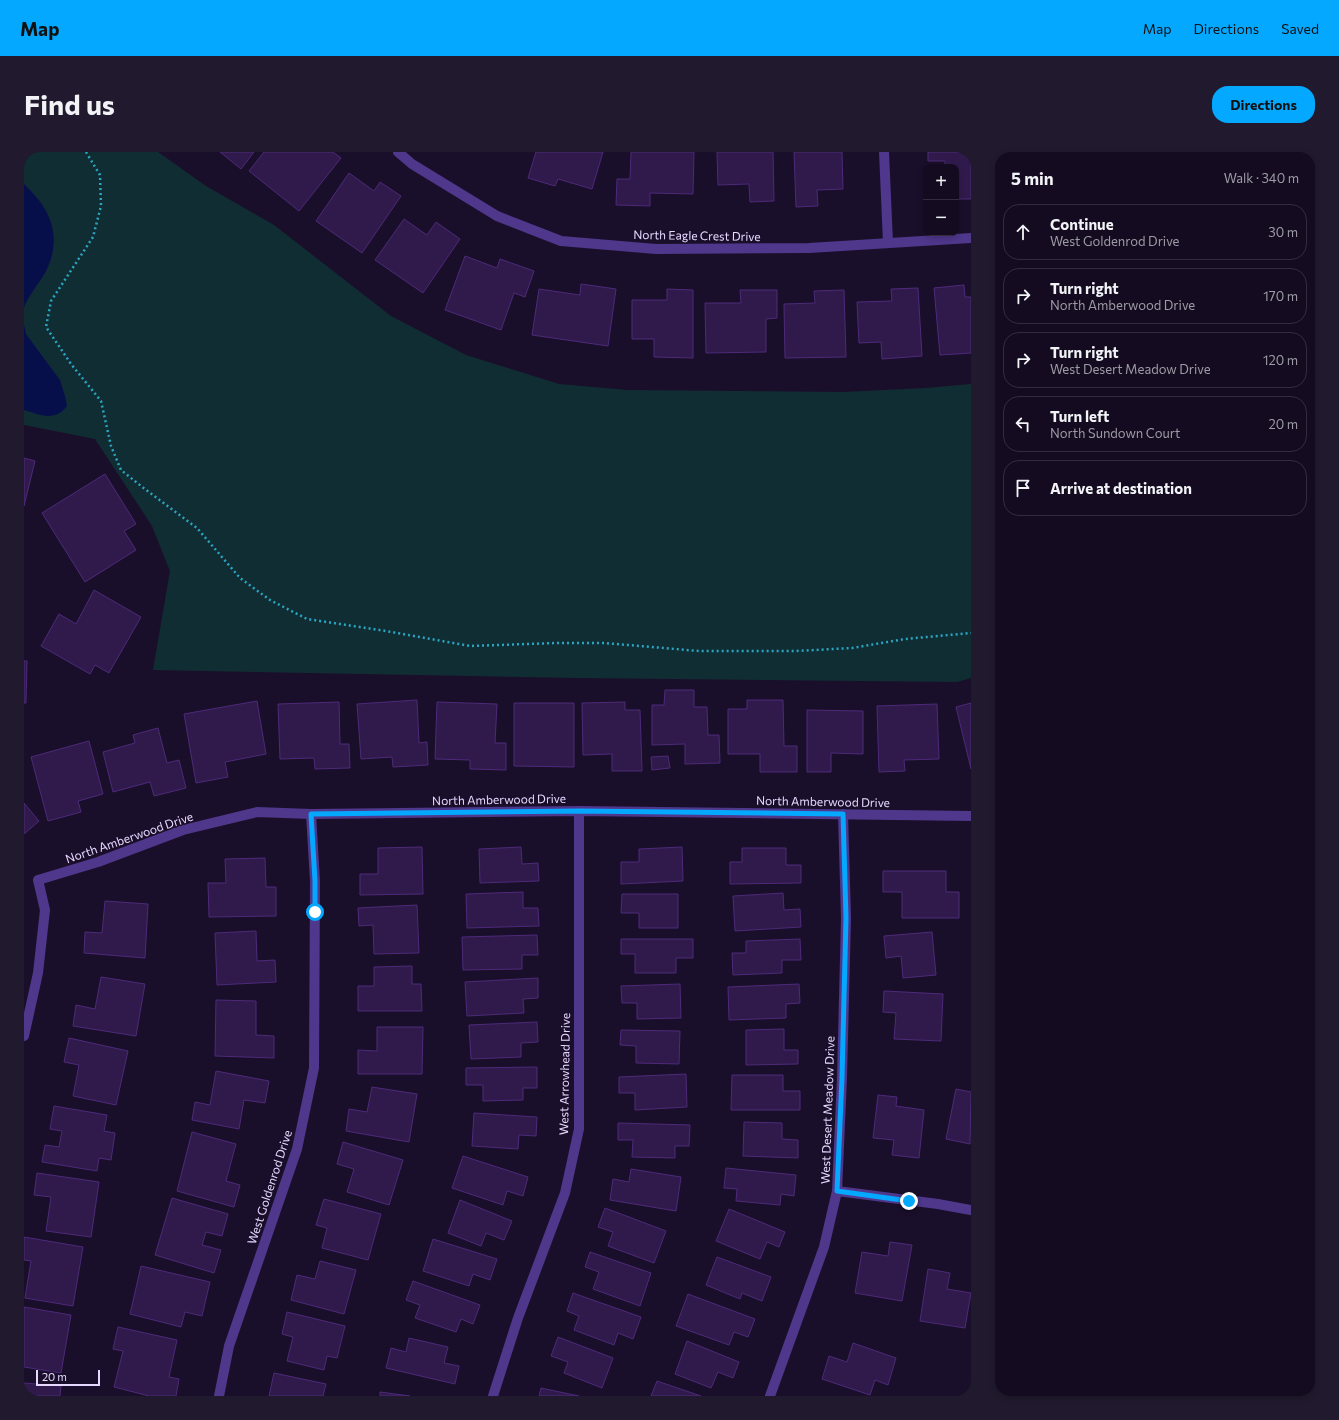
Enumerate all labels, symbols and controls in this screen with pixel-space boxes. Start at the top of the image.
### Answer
text: Map [20,17,59,40]
text: Map [1143,20,1172,37]
text: Directions [1194,20,1259,37]
text: Saved [1281,20,1319,37]
button: Directions [1212,86,1315,123]
text: Find us [24,87,115,121]
map controls [923,164,959,236]
button: + [923,164,959,200]
text: 5 min [1011,168,1054,189]
text: Walk · 340 m [1224,170,1299,186]
button: − [923,200,959,236]
text: Continue [1050,215,1114,233]
icon: ahead [1012,221,1034,243]
text: 30 m [1268,224,1298,240]
street label: North Eagle Crest Drive [633,227,761,243]
text: West Goldenrod Drive [1050,233,1179,249]
text: Turn right [1050,279,1119,297]
icon: right [1012,285,1034,307]
text: 170 m [1263,288,1298,304]
text: North Amberwood Drive [1050,297,1195,313]
text: Turn right [1050,343,1119,361]
icon: right [1012,349,1034,371]
text: 120 m [1263,352,1298,368]
text: West Desert Meadow Drive [1050,361,1211,377]
text: Turn left [1050,407,1109,425]
icon: left [1012,413,1034,435]
text: 20 m [1269,416,1298,432]
text: North Sundown Court [1050,425,1180,441]
icon: arrive [1012,477,1034,499]
text: Arrive at destination [1050,479,1192,497]
street label: North Amberwood Drive [432,791,566,807]
street label: North Amberwood Drive [756,793,890,809]
street label: North Amberwood Drive [63,809,195,865]
route start [306,903,324,921]
street label: West Arrowhead Drive [556,1013,572,1135]
street label: West Desert Meadow Drive [817,1036,837,1184]
street label: West Goldenrod Drive [244,1128,294,1246]
route end [900,1192,918,1210]
scale bar [36,1368,100,1387]
text: 20 m [42,1370,67,1383]

